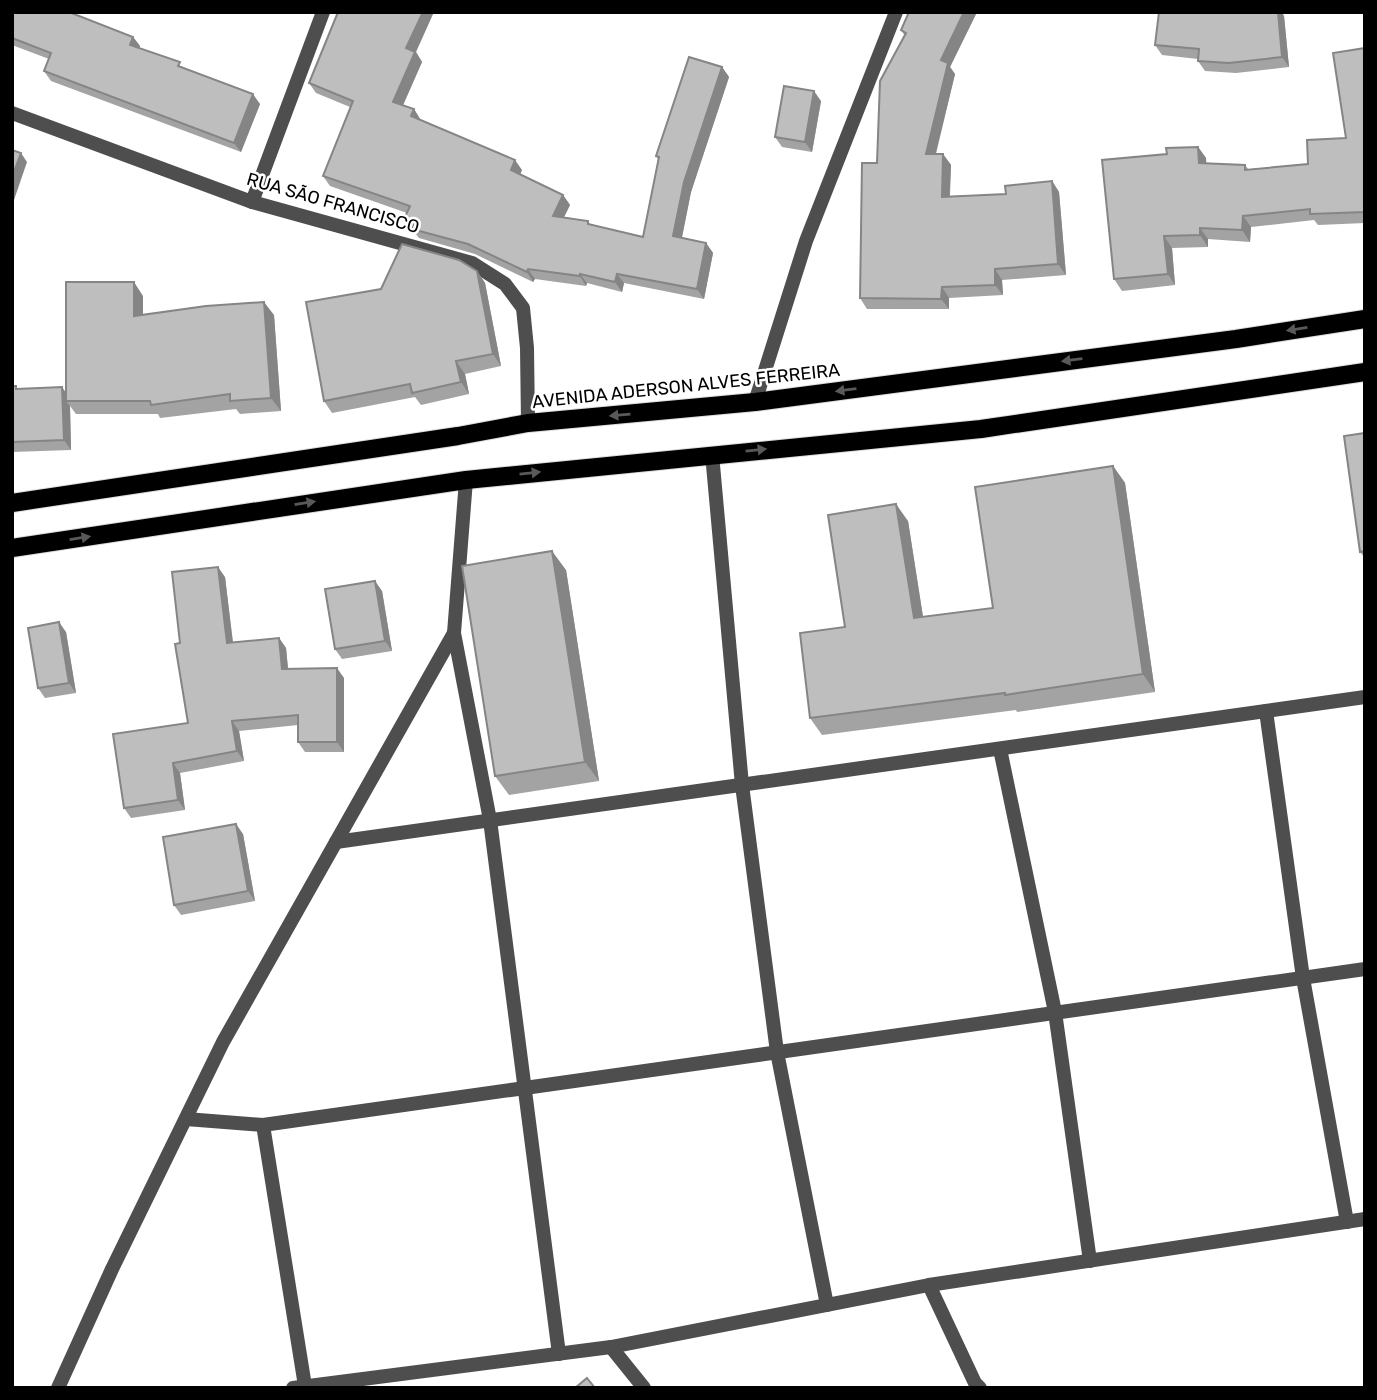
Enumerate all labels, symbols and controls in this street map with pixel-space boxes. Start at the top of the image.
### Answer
street label: RUA SÃO FRANCISCO [244,168,422,238]
one-way arrow [1286,324,1308,335]
one-way arrow [1061,355,1083,366]
street label: AVENIDA ADERSON ALVES FERREIRA [531,359,841,413]
one-way arrow [835,384,857,395]
one-way arrow [609,409,631,420]
one-way arrow [746,444,768,455]
one-way arrow [519,467,541,478]
one-way arrow [294,497,316,508]
one-way arrow [69,532,91,543]

